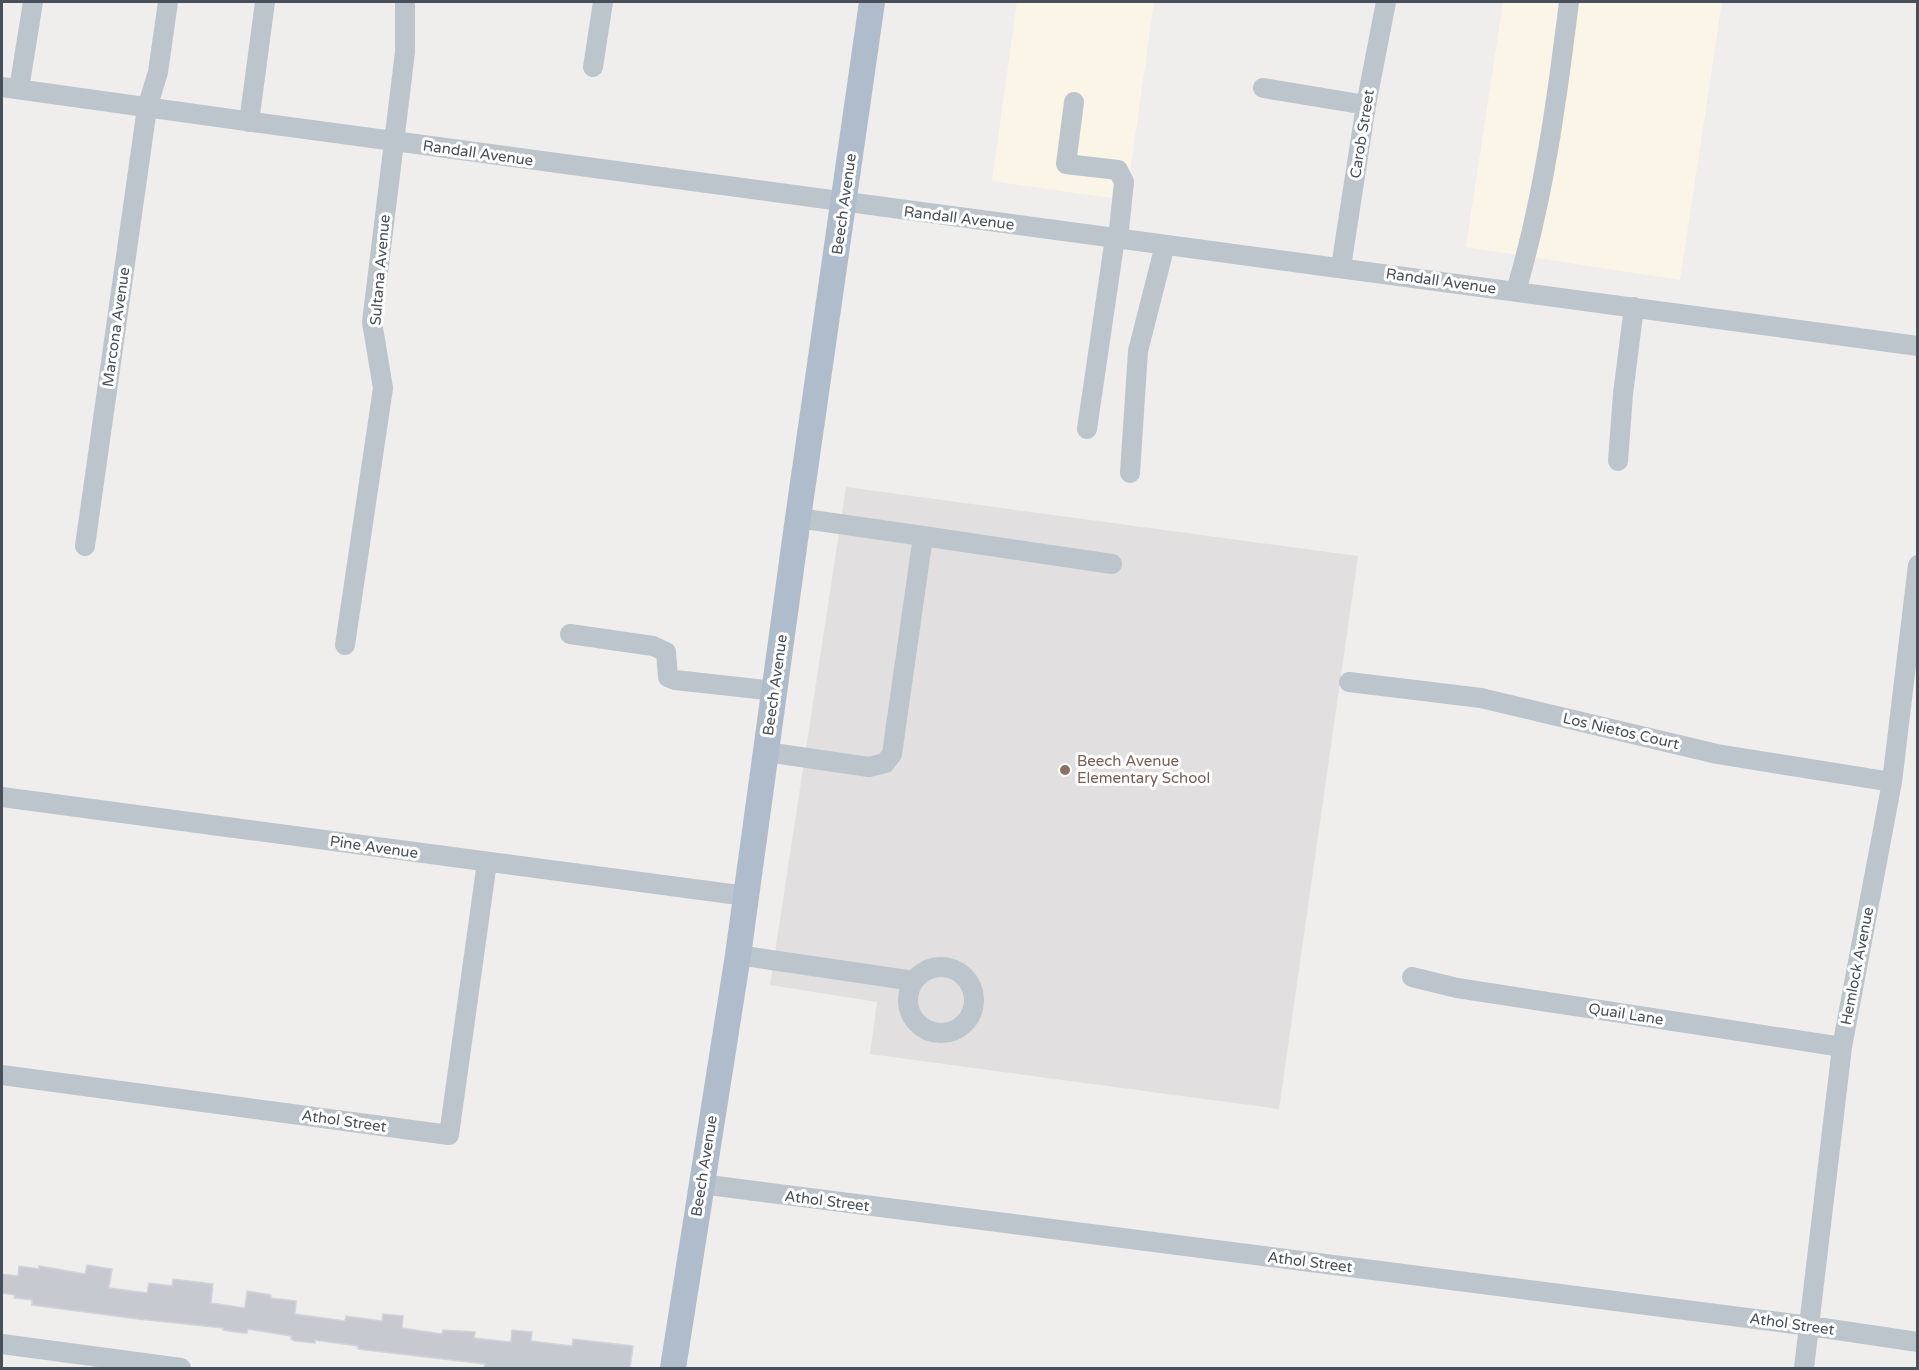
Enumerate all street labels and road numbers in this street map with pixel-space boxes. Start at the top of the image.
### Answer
street label: Carob Street [1346,88,1378,180]
street label: Randall Avenue [422,136,534,170]
street label: Beech Avenue [828,152,860,256]
street label: Randall Avenue [903,202,1015,234]
street label: Sultana Avenue [366,214,394,326]
street label: Randall Avenue [1385,264,1497,298]
street label: Marcona Avenue [99,266,133,388]
street label: Beech Avenue [759,633,791,737]
street label: Los Nietos Court [1561,709,1681,753]
street label: Pine Avenue [329,832,419,862]
street label: Hemlock Avenue [1837,905,1877,1027]
street label: Quail Lane [1587,999,1665,1029]
street label: Athol Street [300,1106,388,1136]
street label: Beech Avenue [687,1114,721,1218]
street label: Athol Street [784,1187,871,1215]
street label: Athol Street [1267,1248,1354,1276]
street label: Athol Street [1748,1309,1836,1339]

